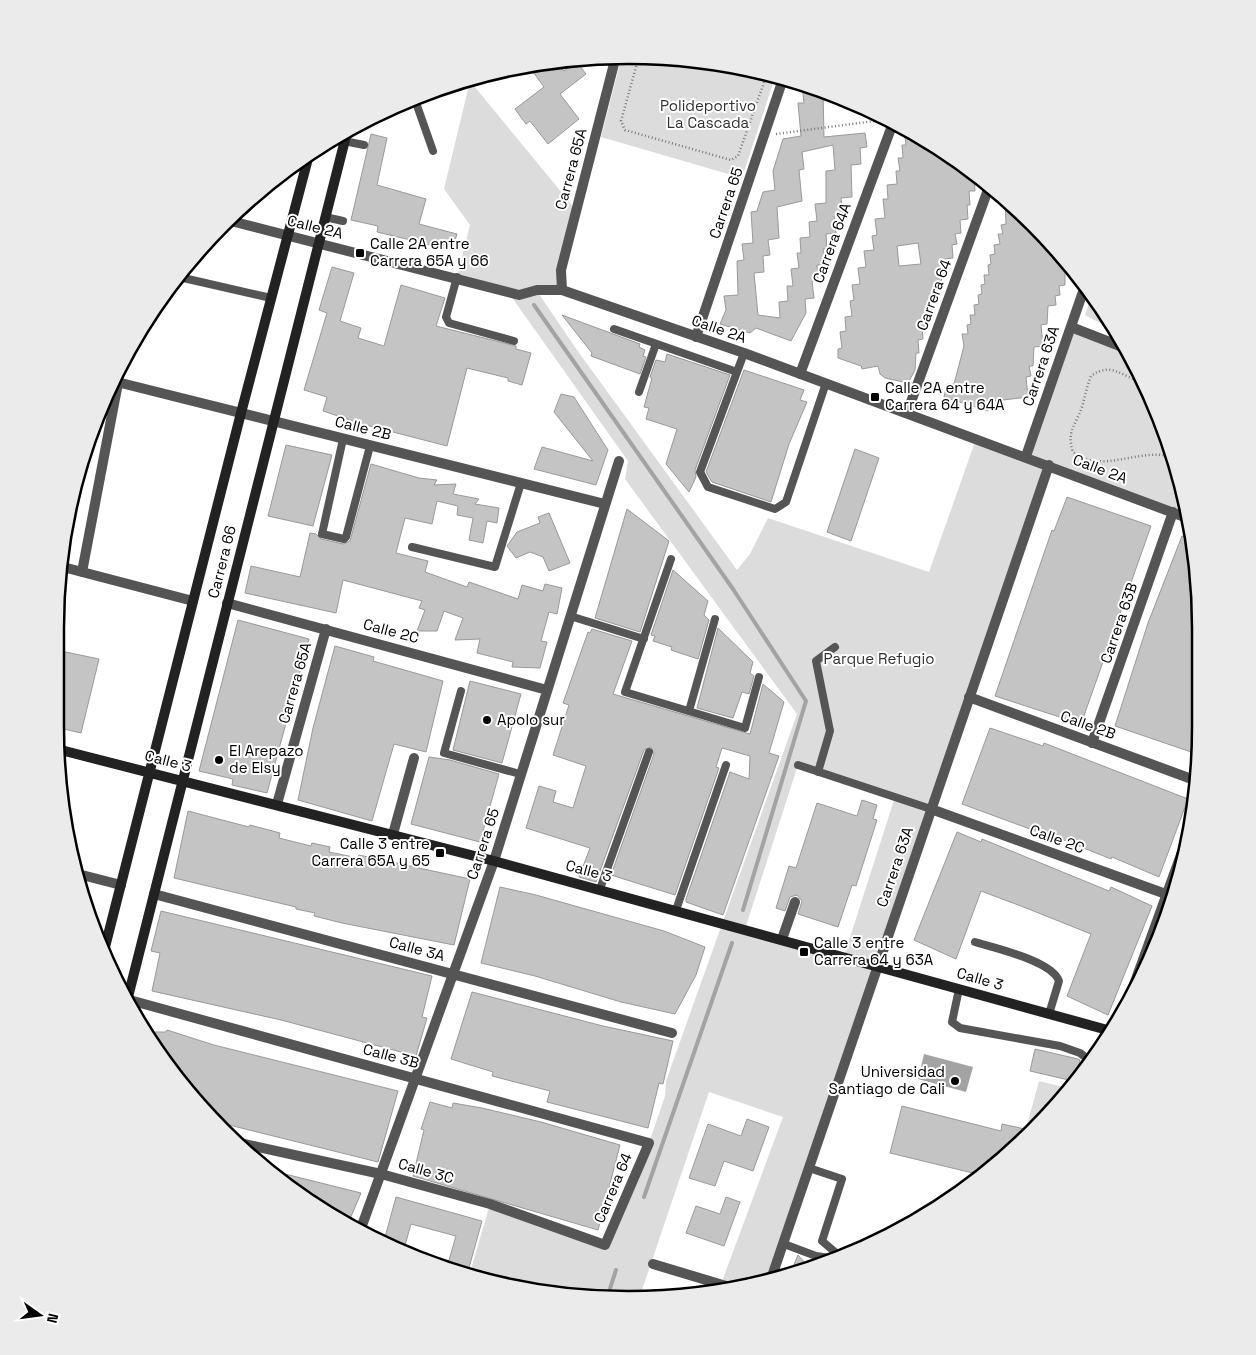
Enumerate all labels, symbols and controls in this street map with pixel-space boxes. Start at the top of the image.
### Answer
park label: Polideportivo La Cascada [660,96,756,132]
street label: Carrera 65A [551,125,591,212]
street label: Carrera 65 [704,165,747,241]
street label: Carrera 64A [808,200,855,286]
street label: Calle 2A [285,210,346,243]
place label: Calle 2A entre Carrera 65A y 66 [370,234,489,270]
marker: Calle 2A entre Carrera 65A y 66 [354,247,366,259]
street label: Carrera 64 [912,257,955,333]
street label: Calle 2A [689,310,750,347]
street label: Carrera 63A [1018,323,1063,409]
place label: Calle 2A entre Carrera 64 y 64A [885,378,1005,414]
marker: Calle 2A entre Carrera 64 y 64A [869,391,881,403]
street label: Calle 2B [333,411,393,444]
street label: Calle 2A [1070,449,1131,488]
street label: Carrera 66 [203,523,240,600]
street label: Carrera 63B [1096,580,1141,666]
street label: Calle 2C [361,614,421,647]
street label: Carrera 65A [274,640,315,726]
park label: Parque Refugio [824,649,934,668]
street label: Calle 2B [1058,706,1118,743]
place label: Apolo sur [497,710,565,729]
marker: Apolo sur [481,714,493,726]
place label: El Arepazo de Elsy [229,741,304,777]
street label: Calle 3 [143,746,193,775]
marker: El Arepazo de Elsy [213,754,225,766]
street label: Carrera 65 [462,806,503,882]
street label: Calle 2C [1027,820,1087,857]
street label: Carrera 63A [872,824,917,910]
place label: Calle 3 entre Carrera 65A y 65 [311,834,430,870]
marker: Calle 3 entre Carrera 65A y 65 [434,847,446,859]
street label: Calle 3 [564,855,614,886]
street label: Calle 3A [387,932,448,965]
place label: Calle 3 entre Carrera 64 y 63A [814,933,934,969]
marker: Calle 3 entre Carrera 64 y 63A [798,946,810,958]
street label: Calle 3 [955,963,1006,994]
street label: Calle 3B [361,1039,421,1072]
place label: Universidad Santiago de Cali [828,1062,945,1098]
marker: Universidad Santiago de Cali [949,1075,961,1087]
street label: Carrera 64 [589,1150,636,1226]
street label: Calle 3C [396,1154,456,1188]
north arrow [15,1290,65,1340]
text: N [43,1311,62,1325]

